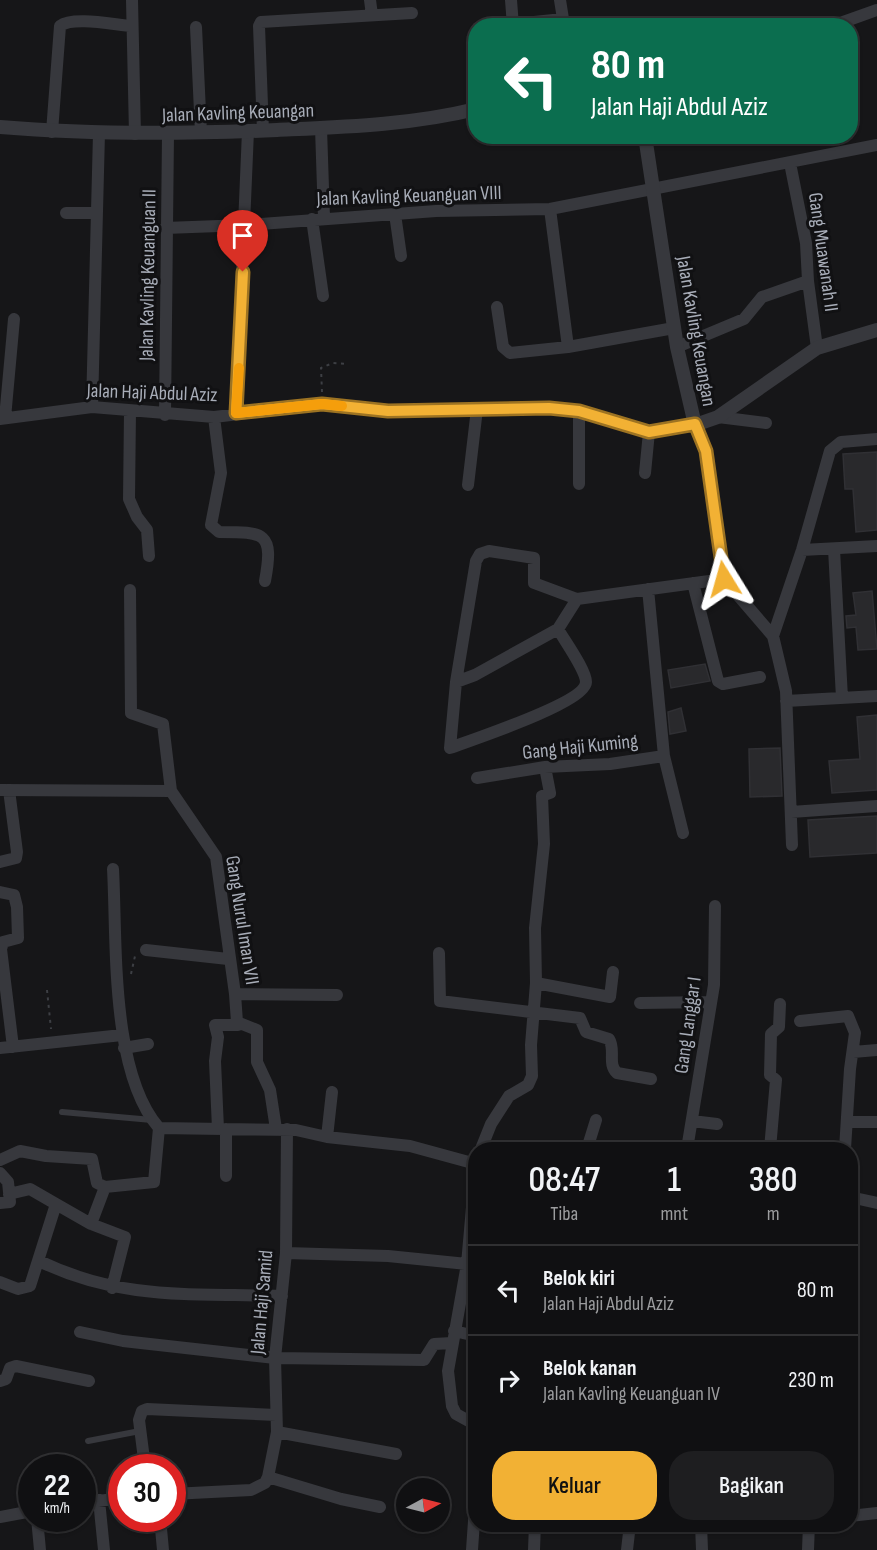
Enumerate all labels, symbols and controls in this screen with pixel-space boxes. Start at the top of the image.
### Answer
text: 80 m [591,40,665,91]
icon: left [492,42,570,120]
text: Jalan Haji Abdul Aziz [591,91,768,123]
street label: Jalan Kavling Keuangan [161,98,314,128]
street label: Jalan Kavling Keuanguan VIII [315,181,502,211]
street label: Jalan Kavling Keuanguan II [134,189,161,362]
street label: Gang Muawanah II [803,191,843,313]
pin [217,210,268,272]
icon: arrive [226,219,259,252]
street label: Jalan Kavling Keuangan [671,253,721,408]
street label: Jalan Haji Abdul Aziz [85,379,218,407]
position arrow [692,547,756,611]
street label: Gang Haji Kuming [521,729,639,765]
street label: Gang Nurul Iman VII [220,854,264,986]
street label: Gang Langgar I [669,975,707,1075]
text: 08:47 [528,1159,600,1202]
text: 1 [668,1159,681,1202]
text: 380 [749,1159,797,1202]
text: Tiba [550,1202,578,1226]
text: mnt [661,1202,688,1226]
text: m [767,1202,779,1226]
street label: Jalan Haji Samid [245,1249,279,1356]
text: Belok kiri [543,1265,615,1292]
icon: left [492,1274,525,1307]
text: 80 m [797,1277,834,1304]
text: Jalan Haji Abdul Aziz [543,1292,674,1316]
text: Belok kanan [543,1355,636,1382]
icon: right [492,1364,525,1397]
text: 230 m [788,1367,834,1394]
text: Jalan Kavling Keuanguan IV [543,1382,720,1406]
button: Keluar [492,1451,657,1520]
button: Bagikan [669,1451,834,1520]
speed limit sign: 30 [108,1454,186,1532]
text: 22 [44,1468,70,1504]
north arrow [396,1478,450,1532]
map controls [396,1478,450,1532]
text: km/h [44,1499,70,1518]

